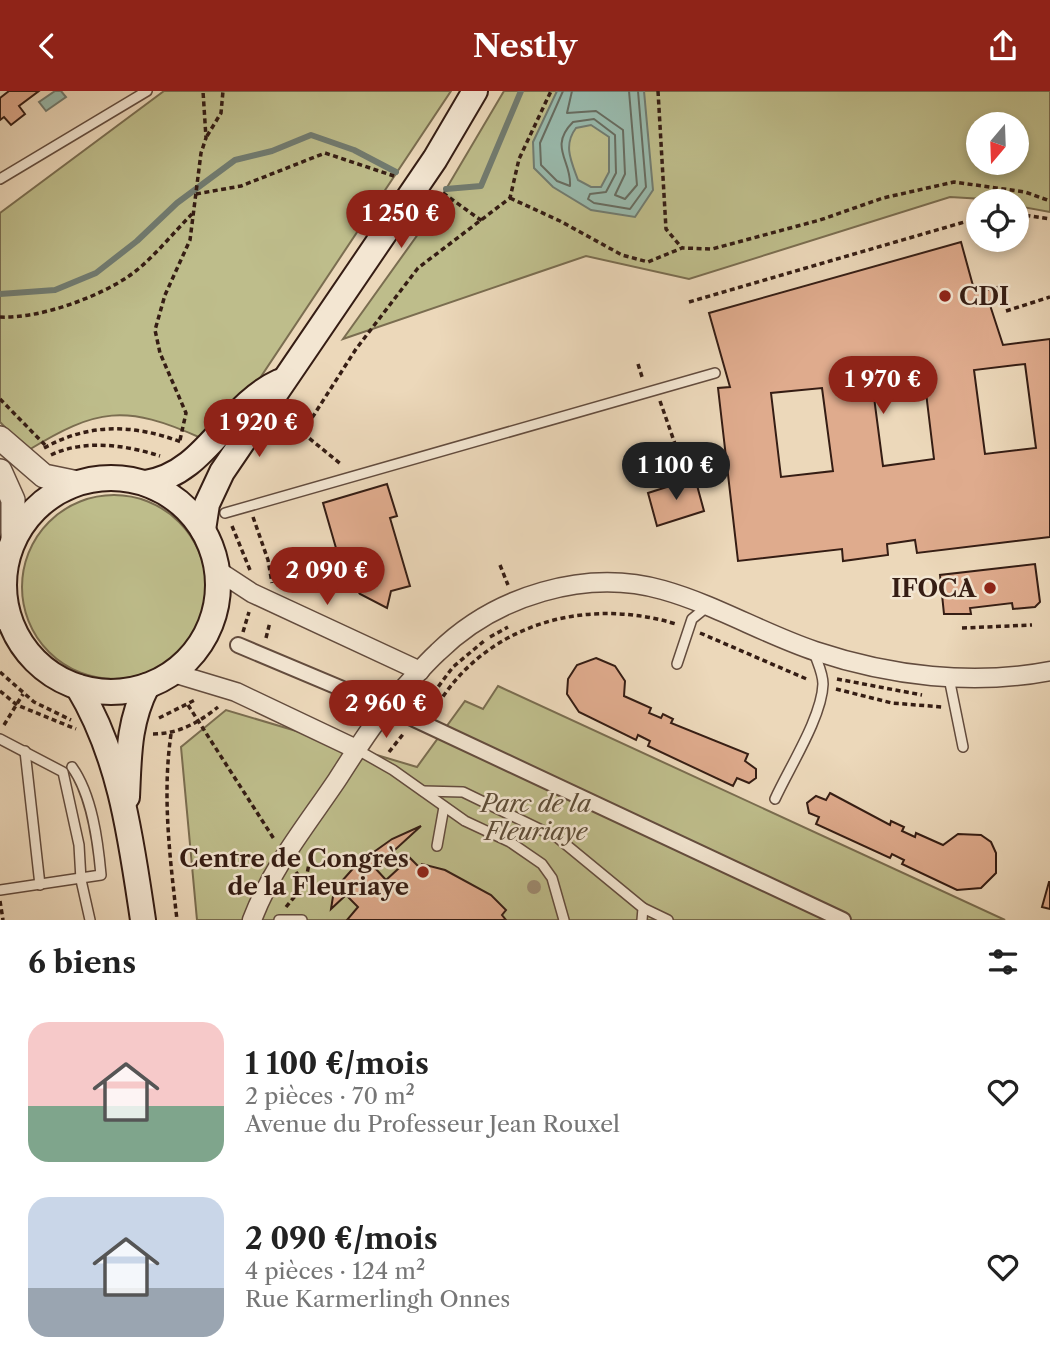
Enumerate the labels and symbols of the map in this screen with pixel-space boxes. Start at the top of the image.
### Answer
north arrow [966,112,1029,175]
pin: 1 250 € [336,191,466,250]
place label: CDI [959,282,1009,311]
marker: CDI [937,288,953,304]
pin: 1 970 € [818,357,948,416]
pin: 1 920 € [194,399,324,459]
pin: 1 100 € [611,443,741,502]
pin: 2 090 € [262,547,392,607]
place label: IFOCA [891,574,977,603]
marker: IFOCA [982,580,998,596]
pin: 2 960 € [321,681,451,740]
park label: Parc de la Fleuriaye [479,789,591,846]
place label: Centre de Congrès de la Fleuriaye [179,844,409,901]
marker: Centre de Congrès de la Fleuriaye [415,864,431,880]

